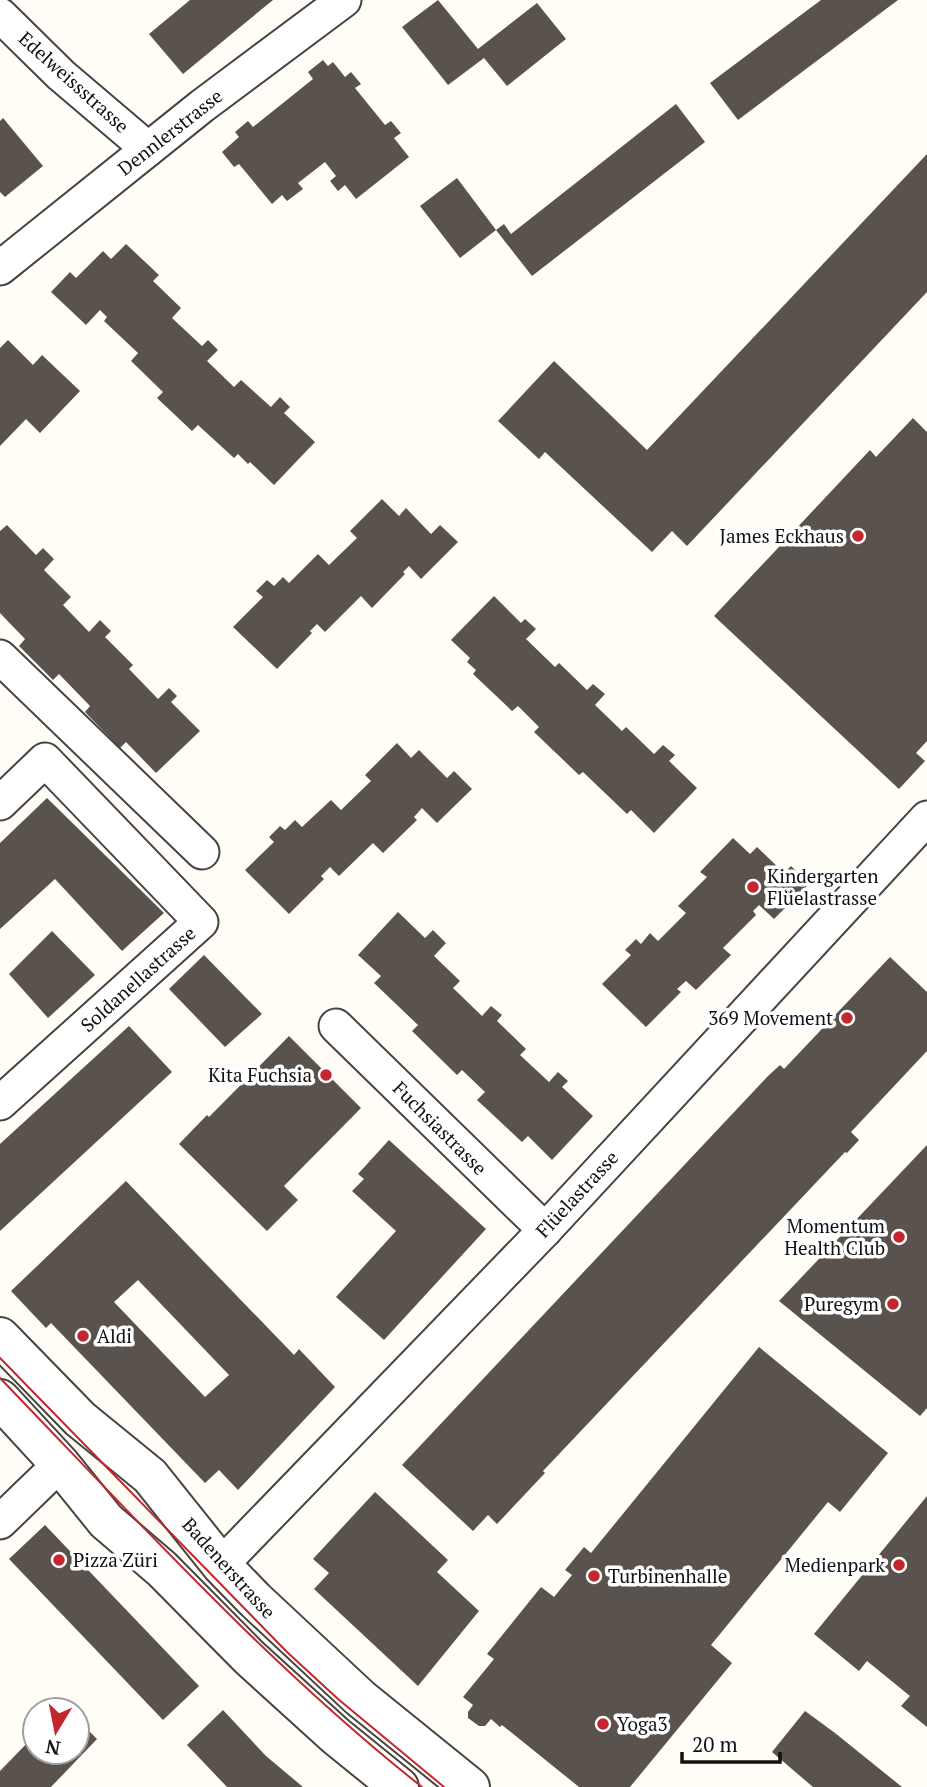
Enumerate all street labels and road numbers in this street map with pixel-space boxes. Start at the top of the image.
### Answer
street label: Edelweissstrasse [14,25,135,138]
street label: Dennlerstrasse [112,83,227,180]
street label: Soldanellastrasse [75,920,201,1037]
street label: Fuchsiastrasse [388,1075,493,1180]
street label: Flüelastrasse [530,1145,623,1242]
street label: Badenerstrasse [177,1512,281,1623]

